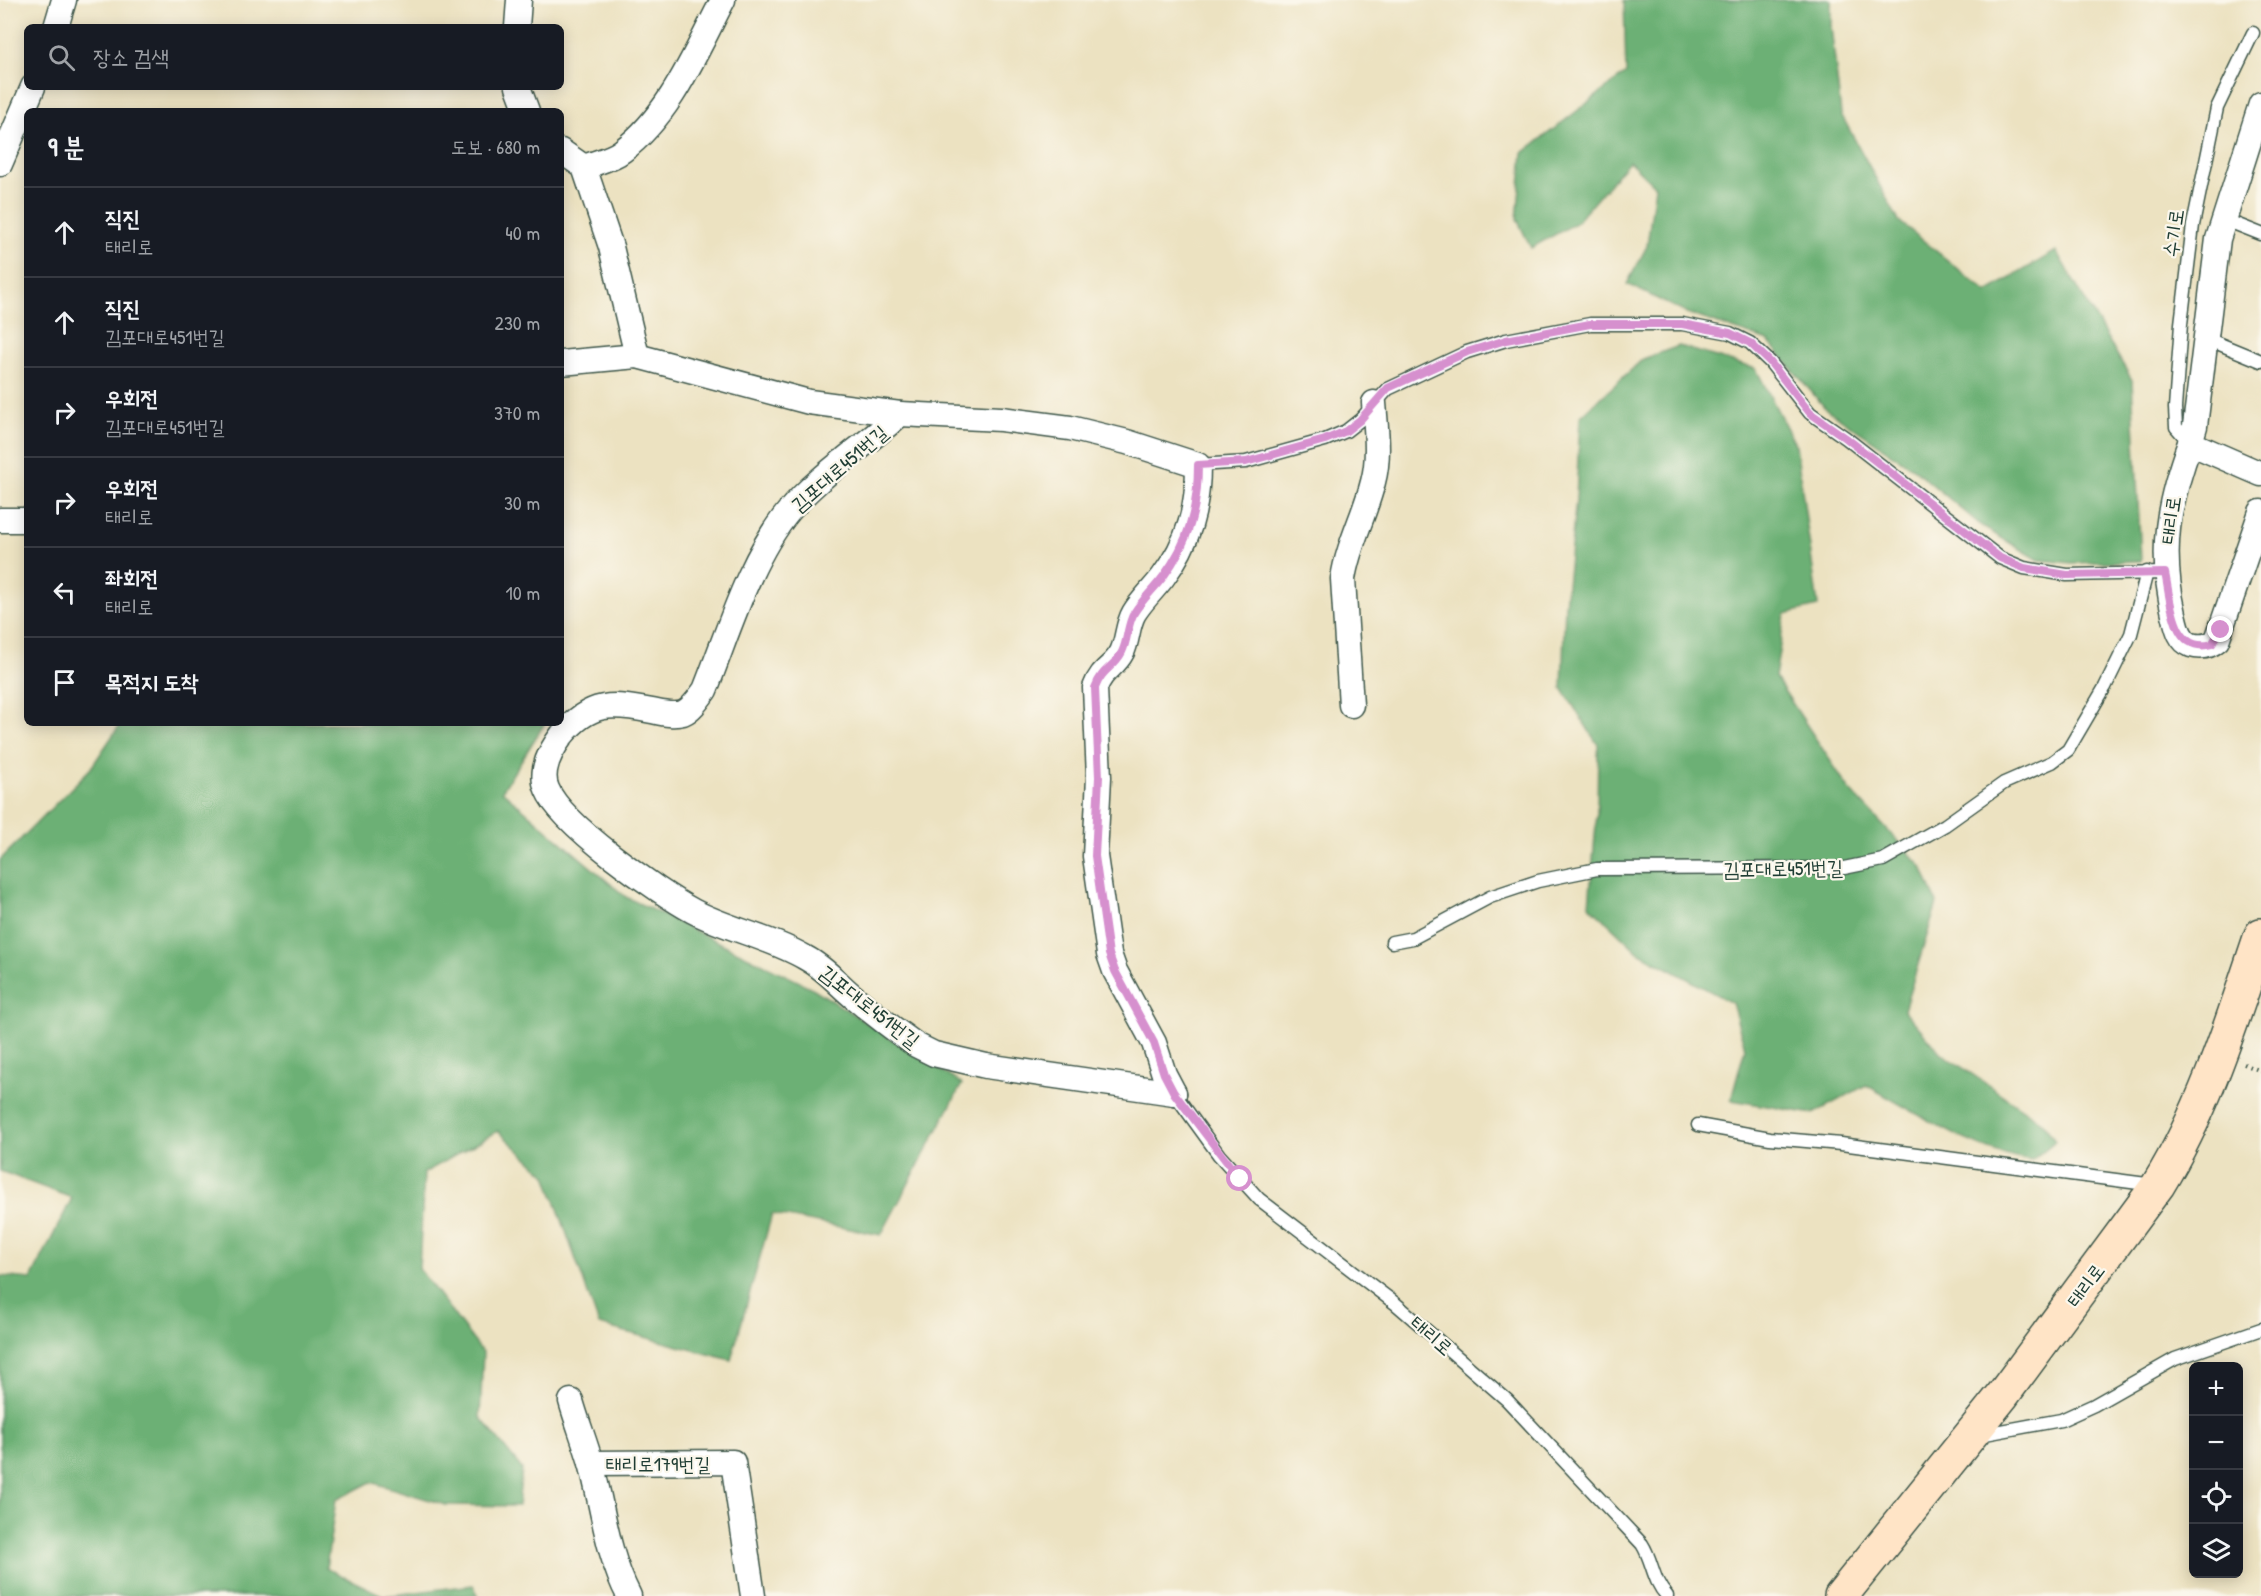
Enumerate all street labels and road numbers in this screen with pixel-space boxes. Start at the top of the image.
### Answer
street label: 수기로 [2156,207,2190,259]
street label: 김포대로451번길 [785,419,893,517]
street label: 태리로 [2153,494,2187,546]
street label: 김포대로451번길 [1723,853,1843,883]
street label: 김포대로451번길 [814,958,926,1054]
street label: 태리로 [2060,1258,2110,1312]
street label: 태리로 [1405,1309,1459,1361]
street label: 태리로179번길 [606,1450,710,1477]

